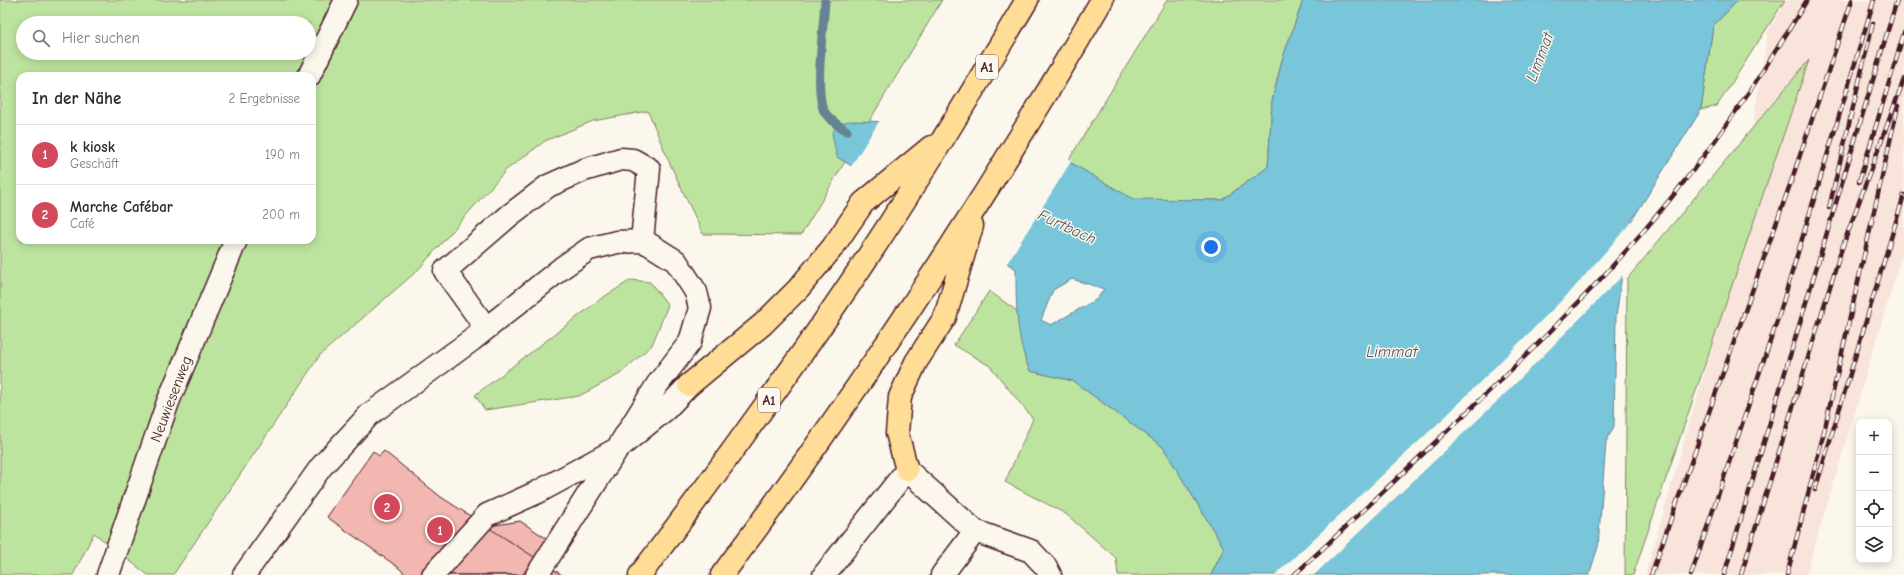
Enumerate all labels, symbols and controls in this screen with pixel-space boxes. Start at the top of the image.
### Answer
search box [16,16,316,60]
icon: search [30,27,52,49]
text: Hier suchen [62,29,140,47]
water label: Limmat [1522,29,1558,84]
road number: A1 [976,55,998,79]
text: In der Nähe [32,89,121,108]
text: 2 Ergebnisse [228,91,300,106]
text: k kiosk [70,138,115,156]
text: 1 [42,147,48,162]
text: 190 m [265,147,300,162]
text: Geschäft [70,156,118,171]
text: Marche Cafébar [70,198,173,216]
water label: Furtbach [1035,206,1099,248]
text: 2 [42,207,48,222]
text: 200 m [262,207,300,222]
text: Café [70,216,94,231]
your location [1201,237,1221,257]
water label: Limmat [1366,343,1419,361]
street label: Neuwiesenweg [146,353,196,445]
road number: A1 [758,388,780,412]
map controls [1856,419,1892,563]
button: + [1856,419,1892,455]
button: − [1856,455,1892,491]
button: locate [1856,491,1892,527]
pin: 2 [374,492,400,522]
pin: 1 [427,515,453,545]
button: layers [1856,527,1892,563]

